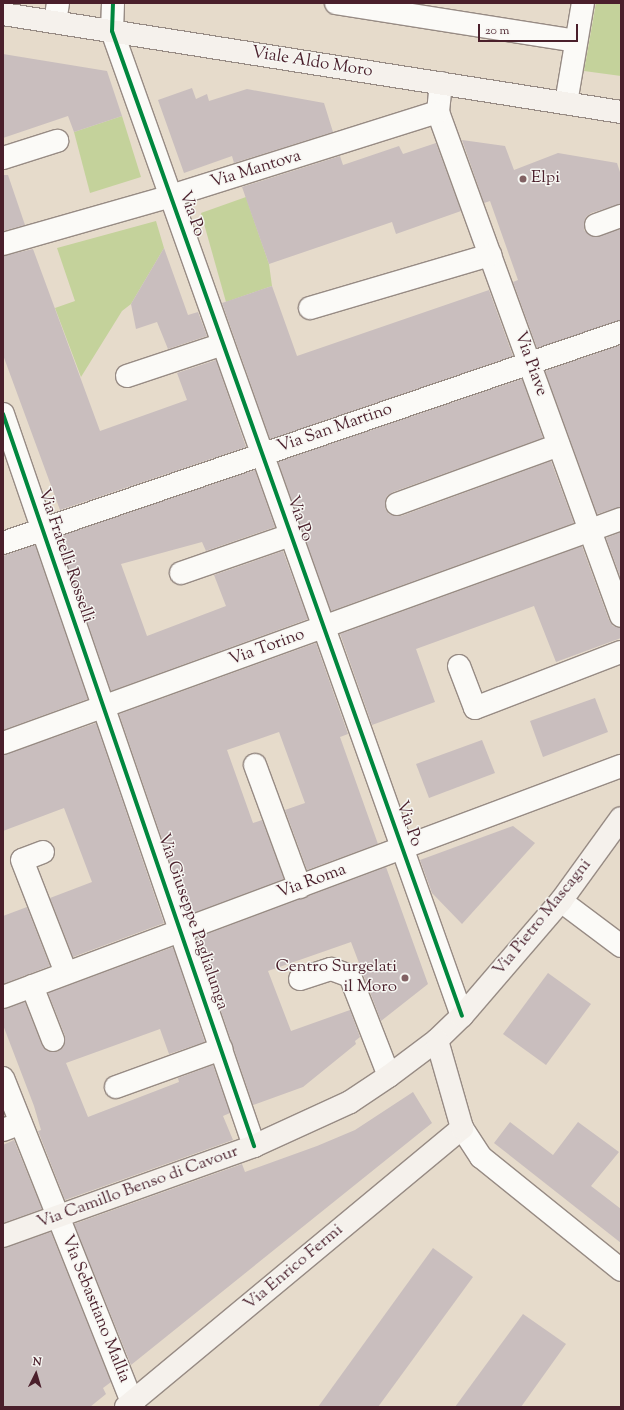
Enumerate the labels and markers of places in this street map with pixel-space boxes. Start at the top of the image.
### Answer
place label: Elpi [531,169,560,189]
marker: Elpi [518,174,528,184]
place label: Centro Surgelati il Moro [275,958,397,998]
marker: Centro Surgelati il Moro [400,973,410,983]

